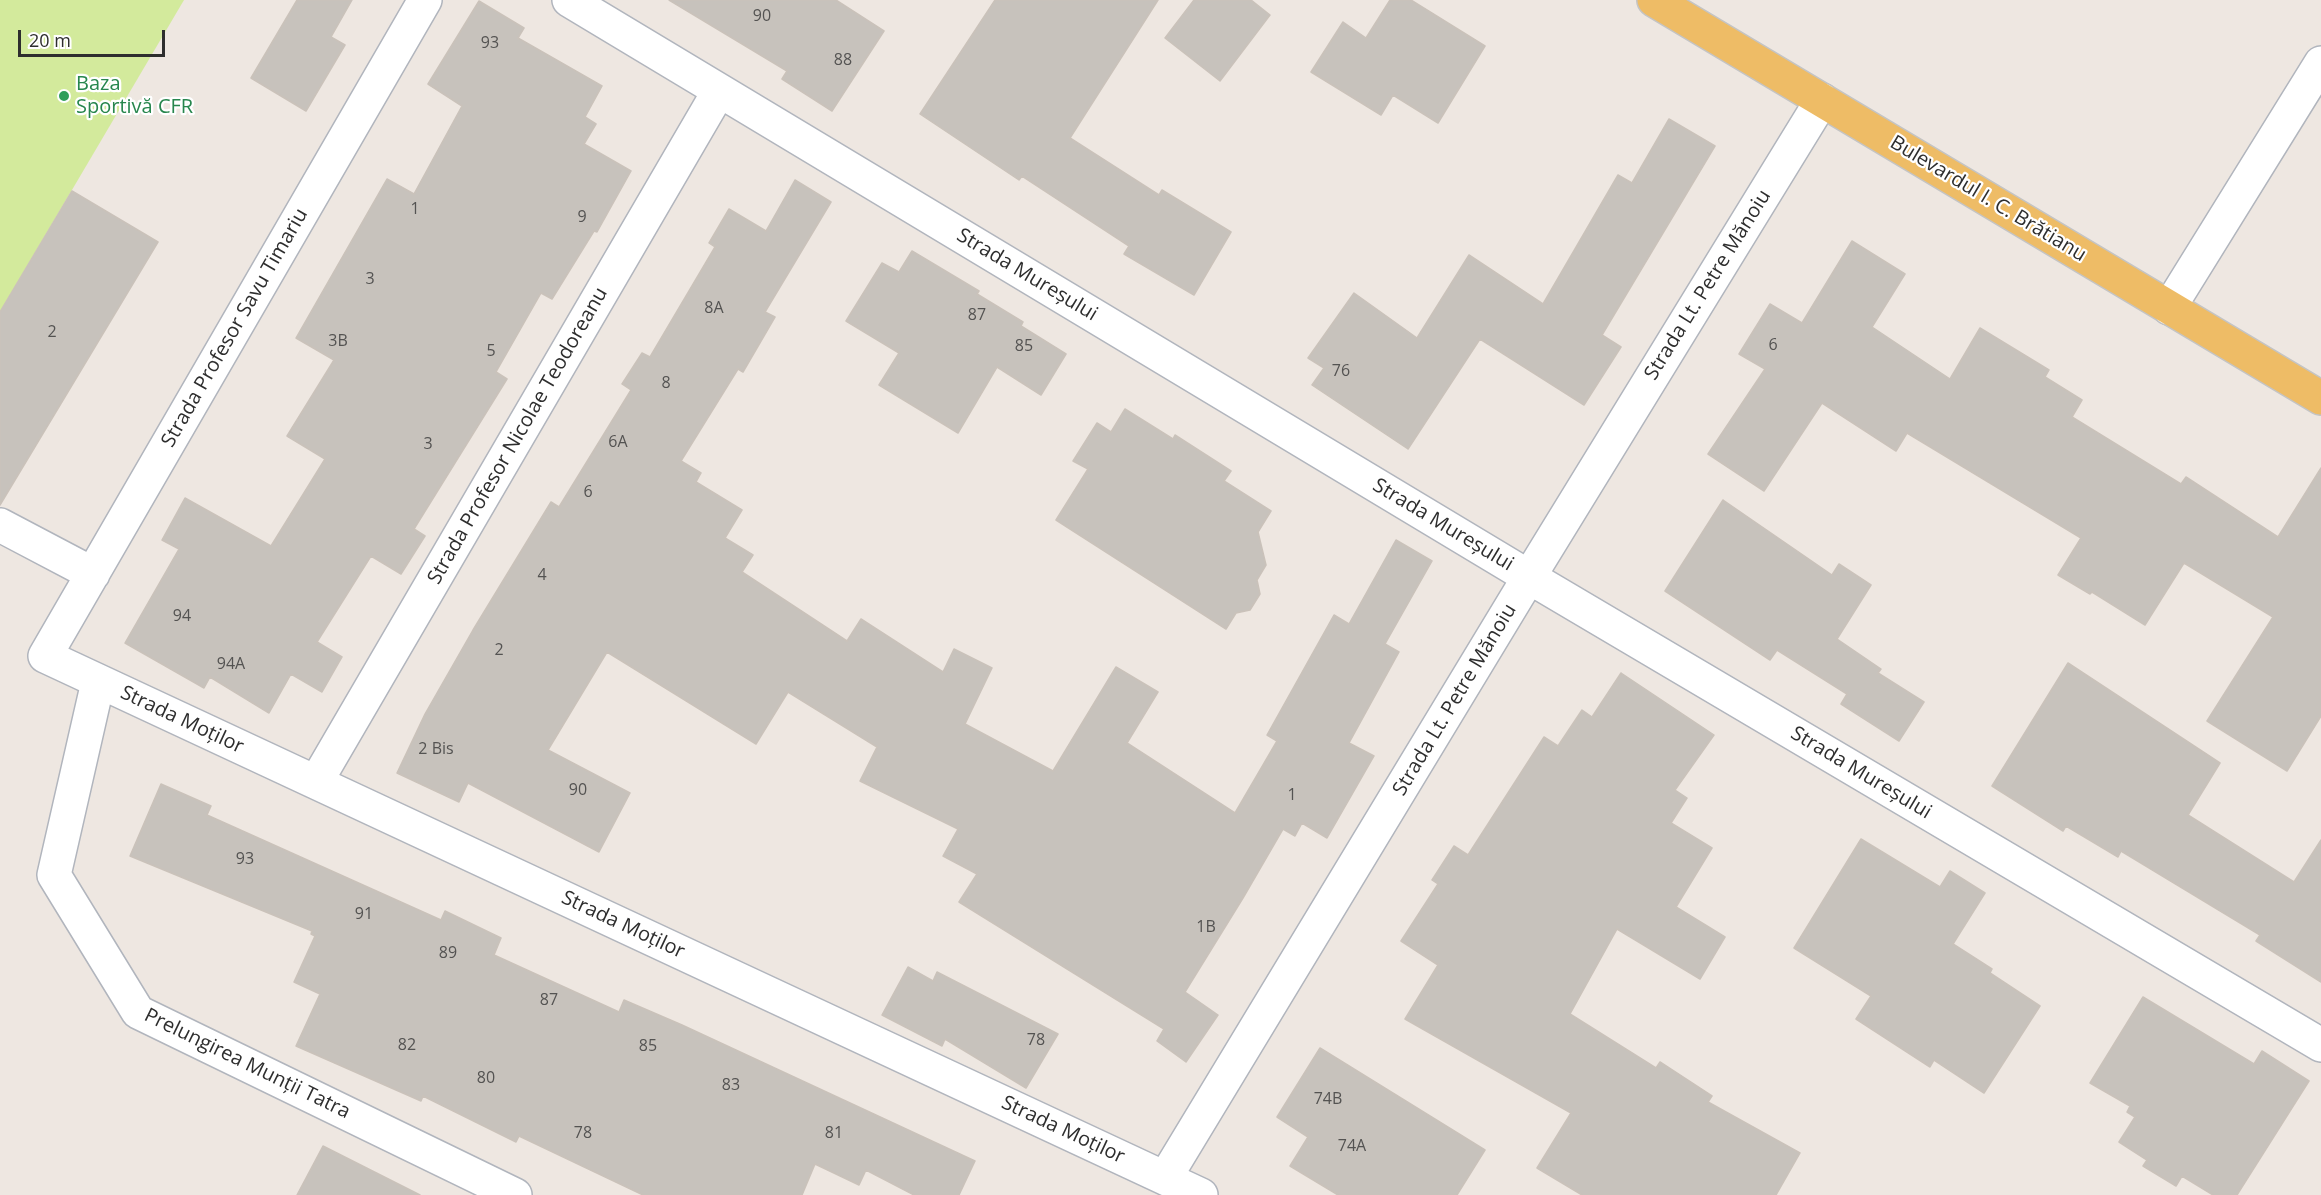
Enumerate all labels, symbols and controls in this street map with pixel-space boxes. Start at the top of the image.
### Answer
house number: 90 [753,6,771,26]
scale bar [21,18,168,56]
text: 20 m [29,28,71,52]
house number: 93 [481,33,499,53]
house number: 88 [834,50,852,70]
place label: Baza Sportivă CFR [76,72,193,119]
marker: Baza Sportivă CFR [57,89,71,103]
street label: Bulevardul I. C. Brătianu [1886,131,2090,267]
street label: Strada Lt. Petre Mănoiu [1640,186,1776,384]
house number: 1 [410,199,420,219]
street label: Strada Profesor Savu Timariu [157,204,313,452]
house number: 9 [577,207,587,227]
street label: Strada Mureșului [952,224,1102,326]
house number: 3 [365,269,375,289]
street label: Strada Profesor Nicolae Teodoreanu [423,283,613,589]
house number: 8A [704,298,724,318]
house number: 87 [968,305,986,325]
house number: 2 [47,322,57,342]
house number: 3B [328,331,348,351]
house number: 6 [1768,335,1778,355]
house number: 85 [1015,336,1033,356]
house number: 5 [486,341,496,361]
house number: 76 [1332,361,1350,381]
house number: 8 [661,373,671,393]
house number: 6A [608,432,628,452]
house number: 3 [423,434,433,454]
street label: Strada Mureșului [1368,474,1518,576]
house number: 6 [583,482,593,502]
house number: 4 [537,565,547,585]
street label: Strada Lt. Petre Mănoiu [1388,600,1522,800]
house number: 94 [173,606,191,626]
house number: 2 [494,640,504,660]
house number: 94A [217,654,245,674]
street label: Strada Moților [116,681,248,759]
street label: Strada Mureșului [1786,722,1936,824]
house number: 2 Bis [418,739,454,759]
house number: 90 [569,780,587,800]
house number: 1 [1287,785,1297,805]
house number: 93 [236,849,254,869]
street label: Strada Moților [557,886,689,964]
house number: 91 [355,904,373,924]
house number: 1B [1196,917,1216,937]
house number: 89 [439,943,457,963]
house number: 87 [540,990,558,1010]
street label: Prelungirea Munții Tatra [140,1004,354,1124]
house number: 78 [1027,1030,1045,1050]
house number: 82 [398,1035,416,1055]
house number: 85 [639,1036,657,1056]
house number: 80 [477,1068,495,1088]
house number: 83 [722,1075,740,1095]
house number: 74B [1314,1089,1342,1109]
street label: Strada Moților [997,1091,1129,1169]
house number: 78 [574,1123,592,1143]
house number: 81 [825,1123,843,1143]
house number: 74A [1338,1136,1366,1156]

